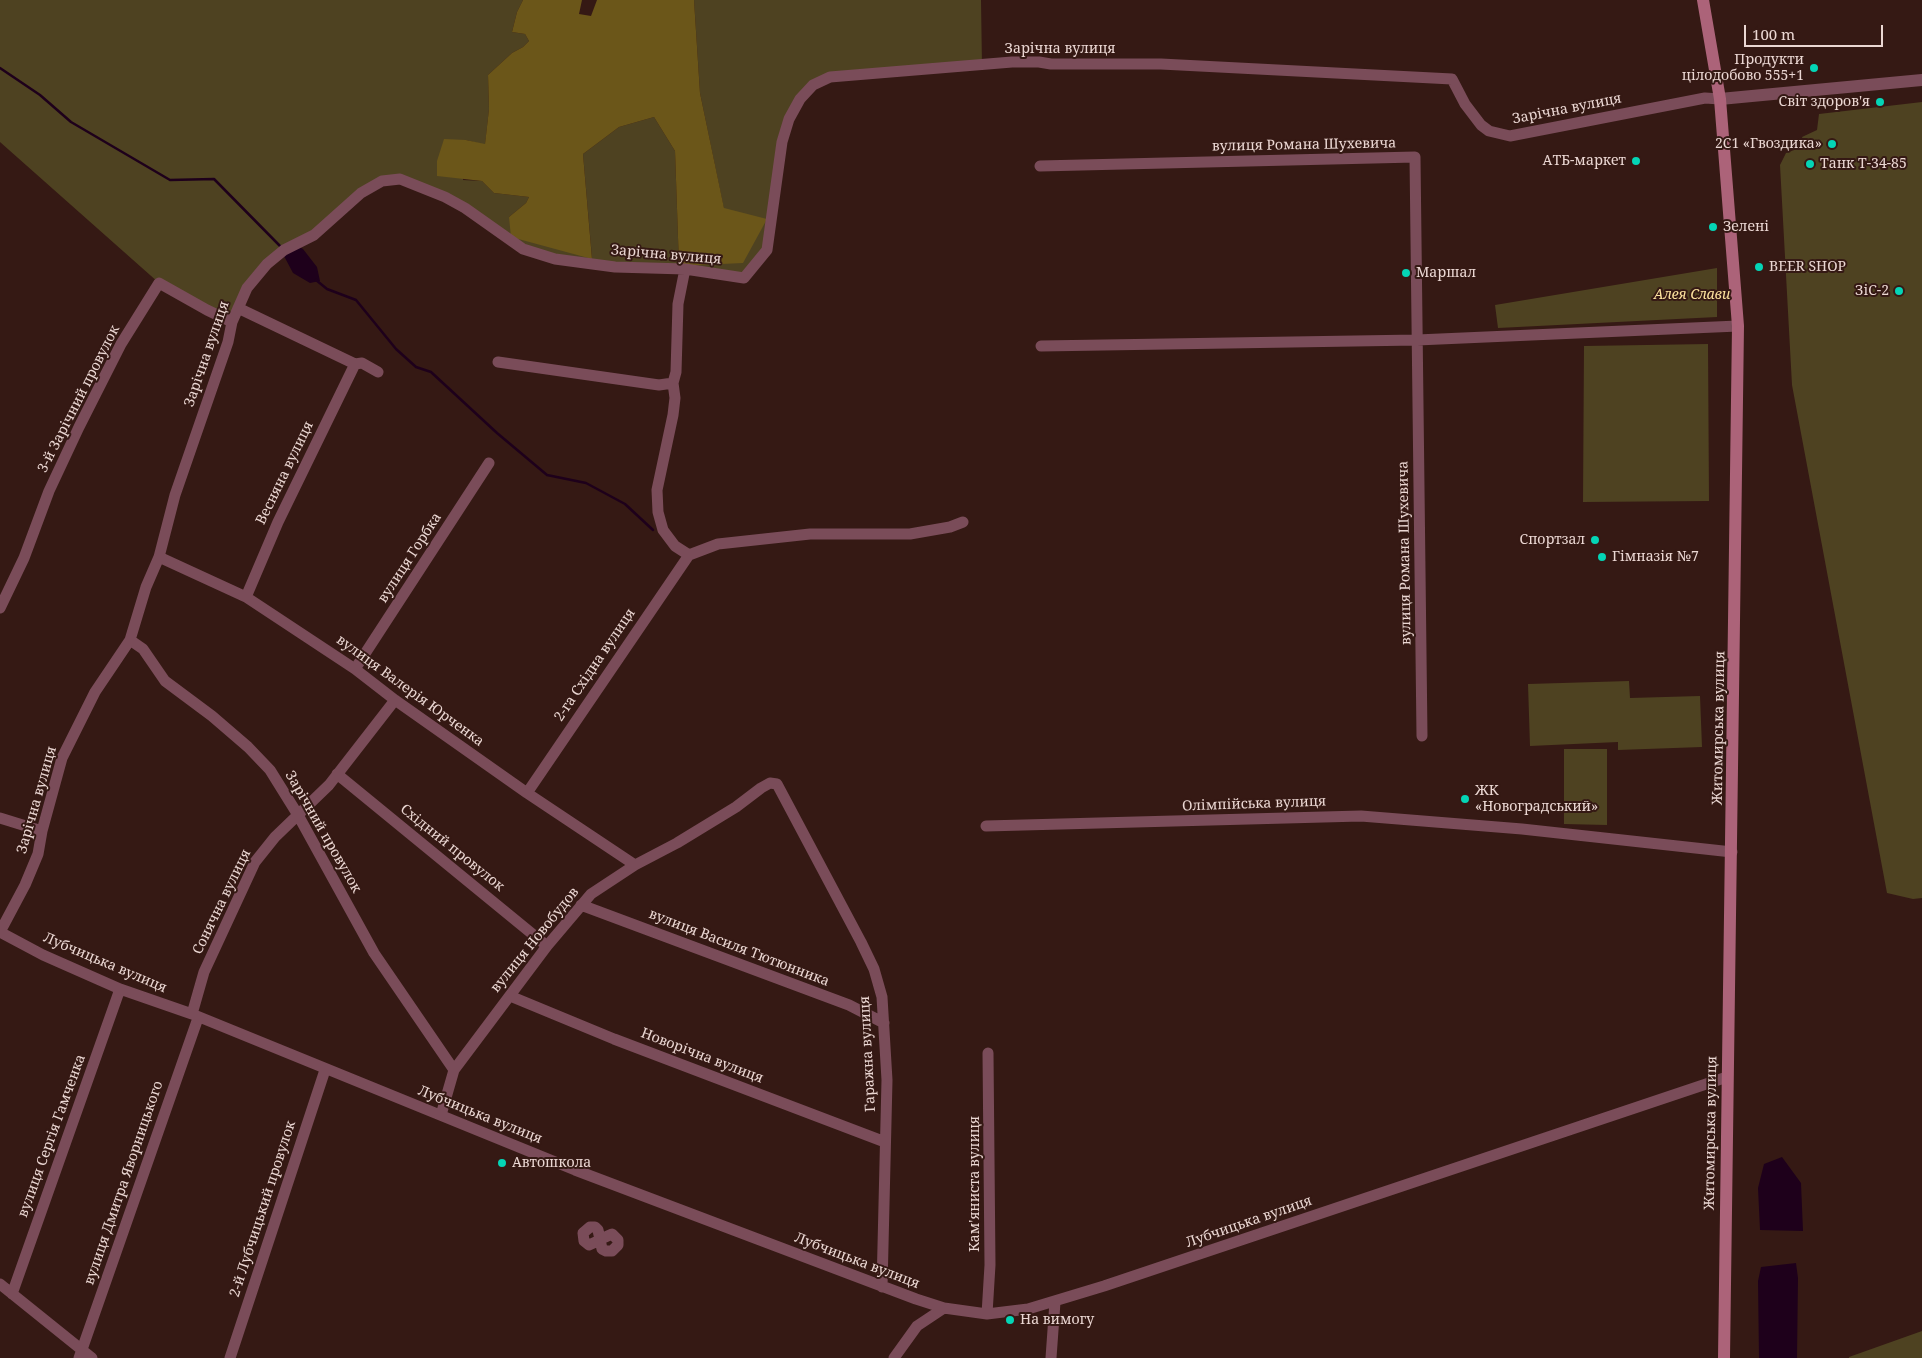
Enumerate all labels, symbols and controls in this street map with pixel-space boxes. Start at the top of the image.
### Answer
scale bar [1747,15,1886,47]
text: 100 m [1752,24,1795,44]
street label: Зарічна вулиця [1005,41,1115,57]
place label: Продукти цілодобово 555+1 [1682,52,1804,84]
marker: Продукти цілодобово 555+1 [1808,62,1820,74]
street label: Зарічна вулиця [1511,90,1623,128]
place label: Світ здоров'я [1779,94,1870,110]
marker: Світ здоров'я [1874,96,1886,108]
street label: вулиця Романа Шухевича [1212,135,1396,155]
place label: 2С1 «Гвоздика» [1715,136,1822,152]
marker: 2С1 «Гвоздика» [1826,138,1838,150]
place label: АТБ-маркет [1543,153,1626,169]
marker: АТБ-маркет [1630,155,1642,167]
place label: Танк Т-34-85 [1820,156,1907,172]
marker: Танк Т-34-85 [1804,158,1816,170]
place label: Зелені [1723,219,1769,235]
marker: Зелені [1707,221,1719,233]
street label: Зарічна вулиця [610,242,722,268]
place label: BEER SHOP [1769,259,1846,275]
marker: BEER SHOP [1753,261,1765,273]
place label: Маршал [1416,265,1476,281]
marker: Маршал [1400,267,1412,279]
place label: ЗіС-2 [1855,283,1889,299]
marker: ЗіС-2 [1893,285,1905,297]
park label: Алея Слави [1654,287,1730,303]
street label: Зарічна вулиця [181,299,233,409]
street label: 3-й Зарічний провулок [35,323,123,475]
street label: Весняна вулиця [253,419,317,527]
street label: вулиця Романа Шухевича [1395,461,1415,645]
street label: вулиця Горбка [375,510,445,606]
place label: Спортзал [1520,532,1585,548]
marker: Спортзал [1589,534,1601,546]
place label: Гімназія №7 [1612,549,1699,565]
marker: Гімназія №7 [1596,551,1608,563]
street label: 2-га Східна вулиця [551,605,639,725]
street label: вулиця Валерія Юрченка [333,632,487,750]
street label: Житомирська вулиця [1709,651,1729,805]
street label: Зарічна вулиця [14,744,60,856]
street label: Зарічний провулок [281,768,365,896]
place label: ЖК «Новоградський» [1475,783,1598,816]
street label: Олімпійська вулиця [1182,793,1326,815]
marker: ЖК «Новоградський» [1459,793,1471,805]
street label: Східний провулок [397,801,507,895]
street label: Сонячна вулиця [189,847,255,957]
street label: вулиця Новобудов [487,884,583,996]
street label: вулиця Василя Тютюнника [646,906,832,990]
street label: Лубчицька вулиця [41,929,169,997]
street label: Гаражна вулиця [857,996,879,1112]
street label: Новорічна вулиця [638,1025,766,1087]
street label: вулиця Сергія Гамченка [15,1052,89,1220]
street label: Житомирська вулиця [1701,1056,1721,1210]
street label: вулиця Дмитра Яворницького [81,1079,167,1287]
street label: Лубчицька вулиця [416,1082,544,1148]
street label: Кам'яниста вулиця [967,1116,983,1252]
street label: 2-й Лубчицький провулок [227,1119,299,1299]
place label: Автошкола [512,1155,591,1171]
marker: Автошкола [496,1157,508,1169]
street label: Лубчицька вулиця [1184,1193,1314,1251]
street label: Лубчицька вулиця [792,1229,922,1293]
place label: На вимогу [1020,1312,1094,1328]
marker: На вимогу [1004,1314,1016,1326]

